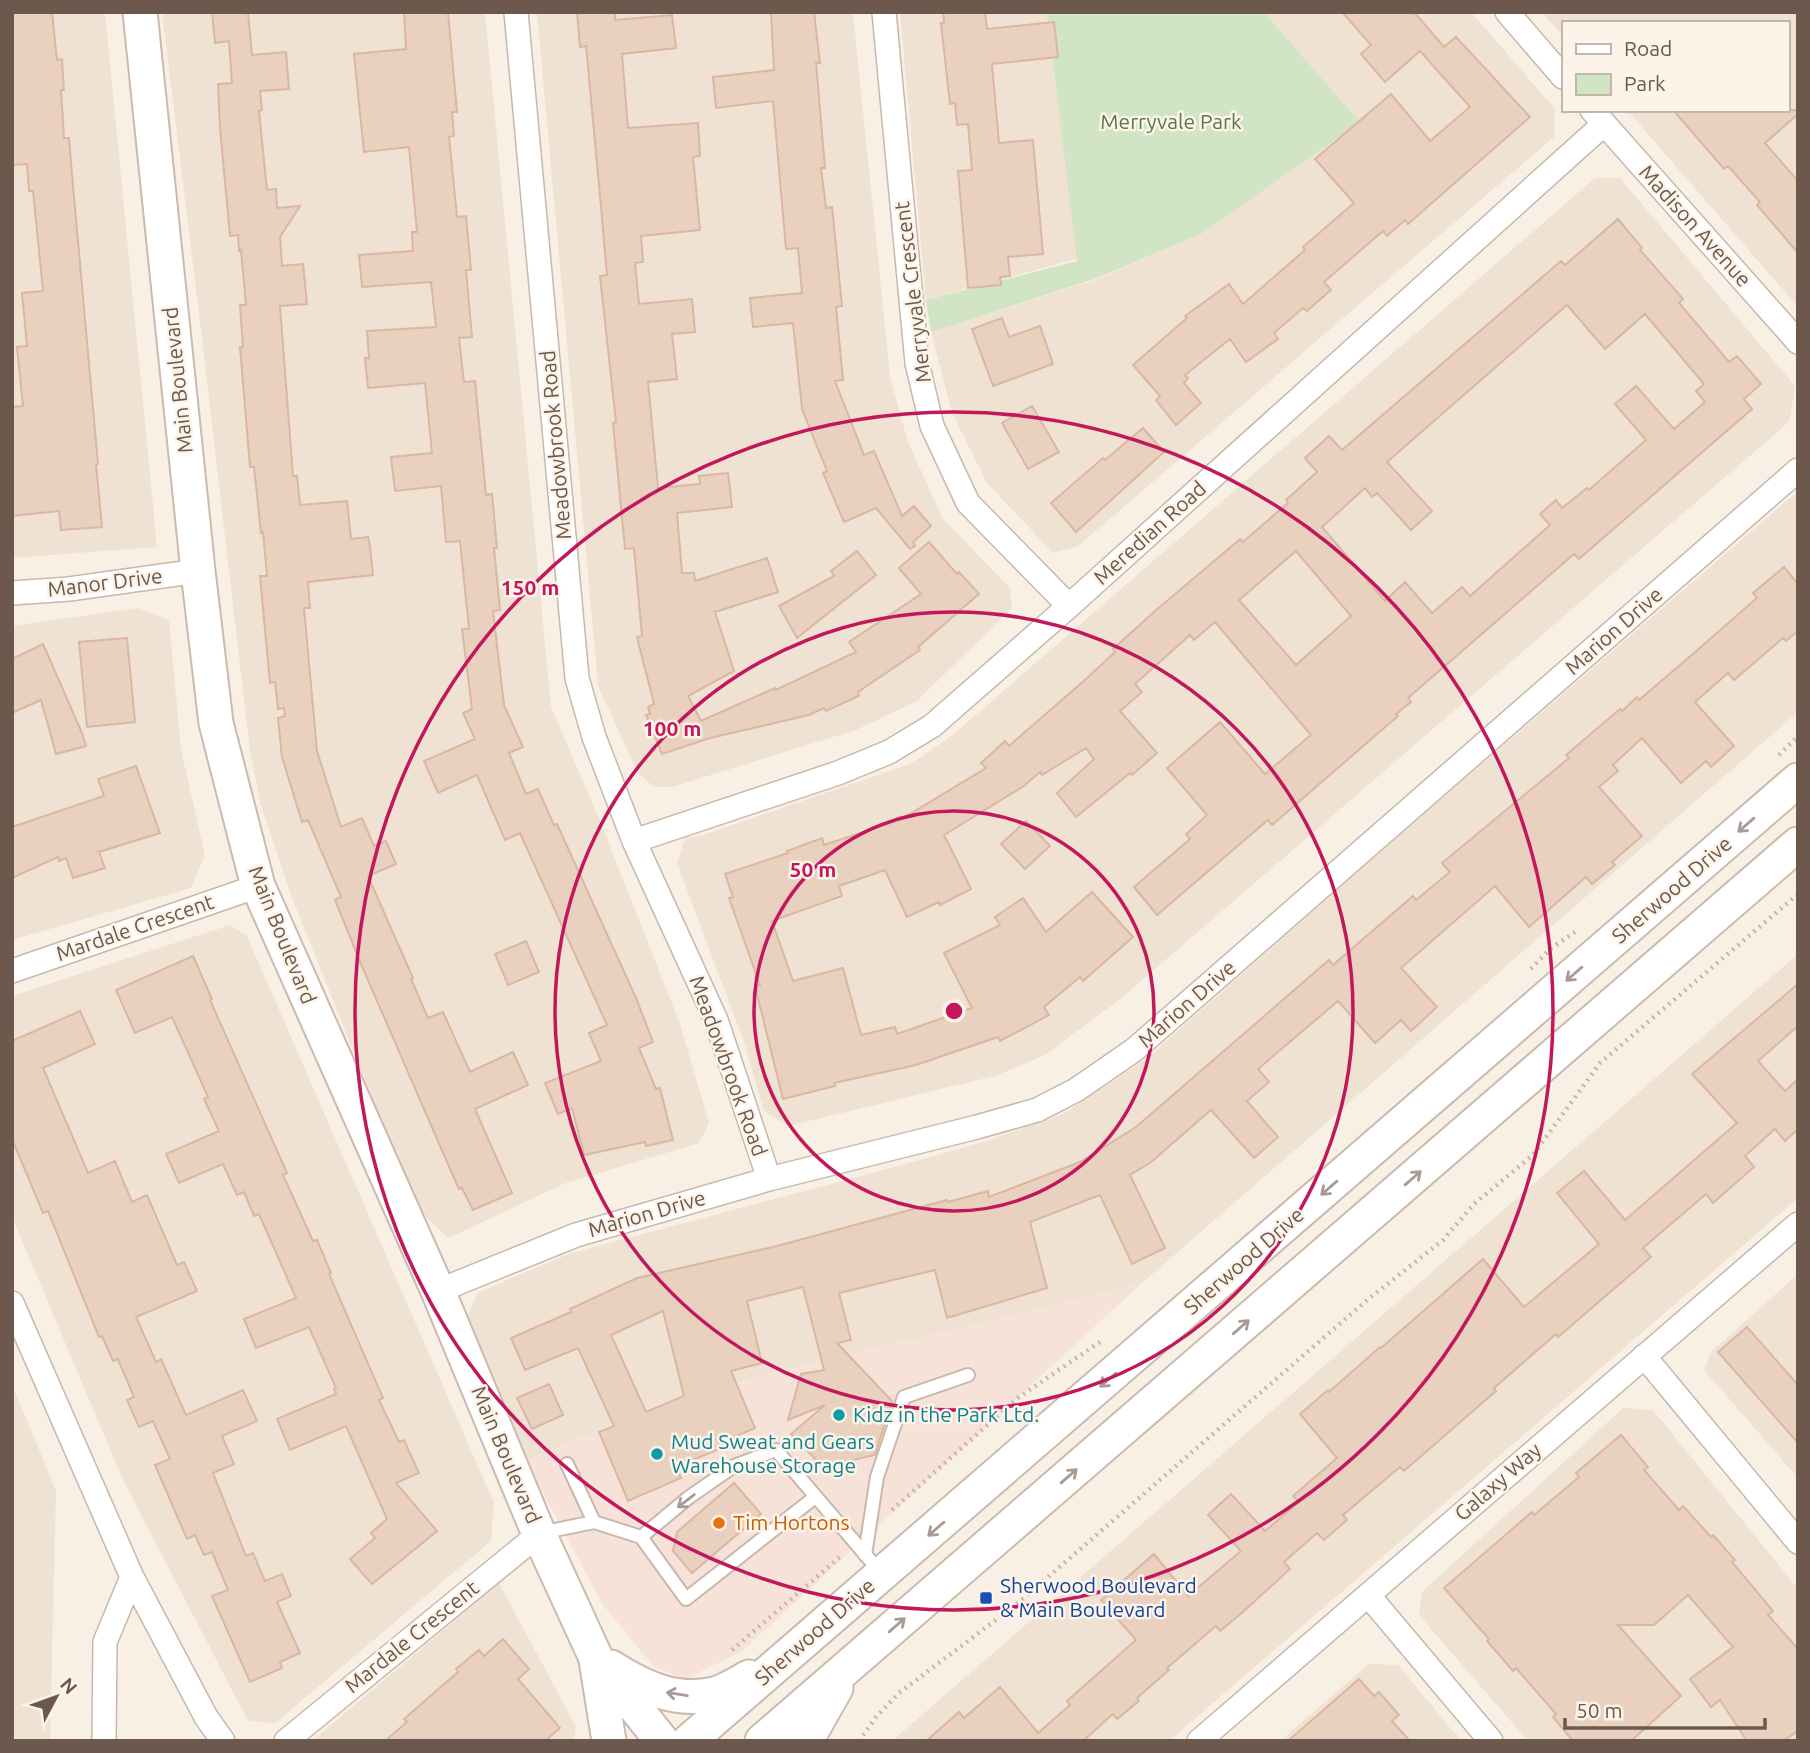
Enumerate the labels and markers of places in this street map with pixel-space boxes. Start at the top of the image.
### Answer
centre of rings [942,999,966,1023]
place label: Kidz in the Park Ltd. [853,1402,1040,1426]
marker: Kidz in the Park Ltd. [831,1407,847,1423]
place label: Mud Sweat and Gears Warehouse Storage [671,1429,874,1477]
marker: Mud Sweat and Gears Warehouse Storage [649,1446,665,1462]
place label: Tim Hortons [733,1510,850,1534]
marker: Tim Hortons [711,1515,727,1531]
place label: Sherwood Boulevard & Main Boulevard [1000,1573,1197,1621]
marker: Sherwood Boulevard & Main Boulevard [978,1590,994,1606]

